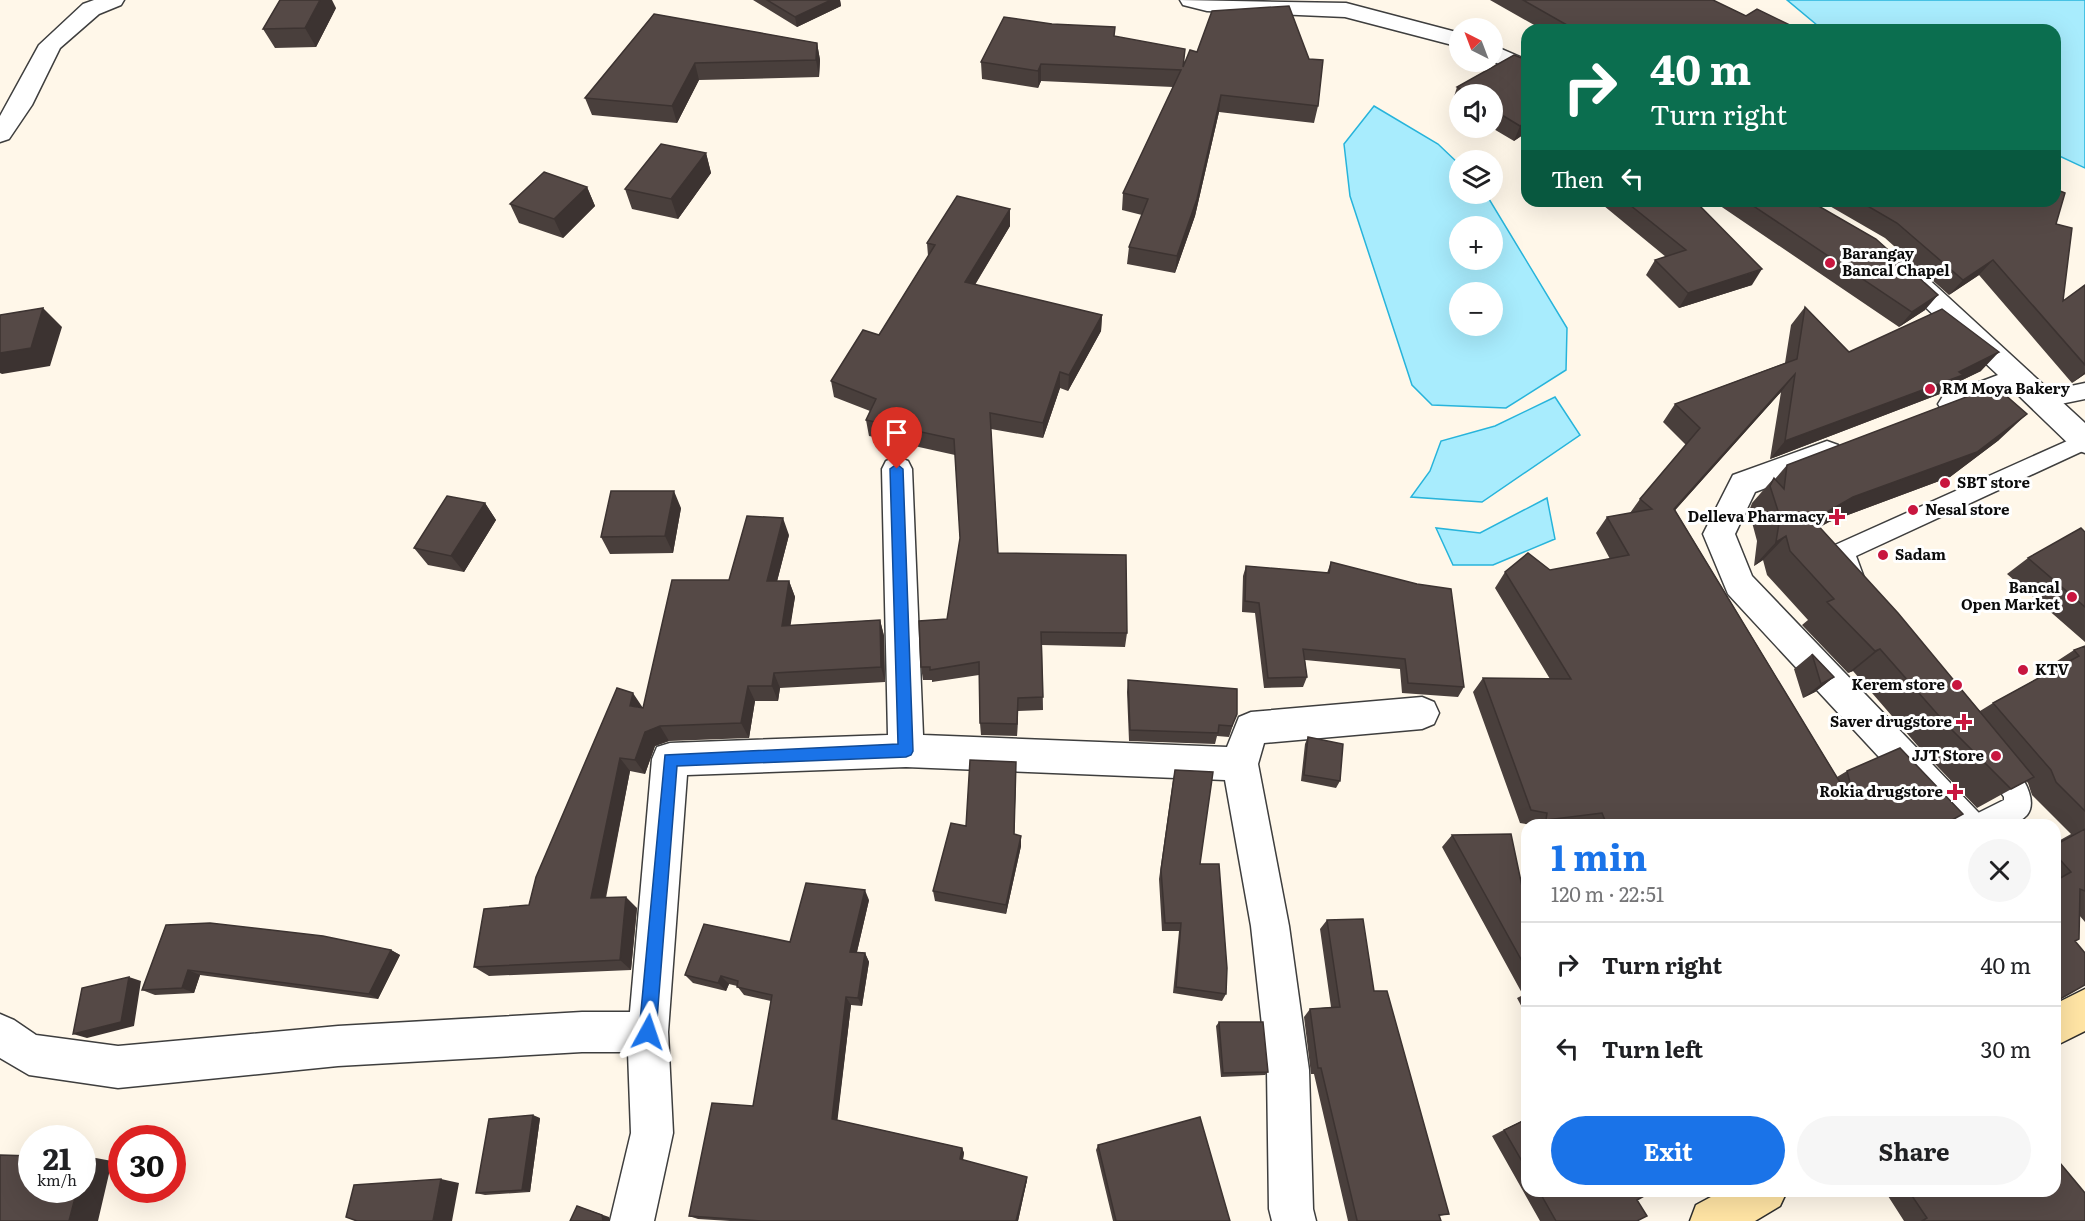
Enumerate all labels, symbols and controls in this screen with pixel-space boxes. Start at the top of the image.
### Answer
north arrow [1449,18,1503,72]
map controls [1449,18,1503,336]
text: 40 m [1650,36,1751,98]
icon: right [1551,48,1629,126]
button: sound [1449,84,1503,138]
text: Turn right [1650,93,1787,133]
button: layers [1449,150,1503,204]
text: Then [1551,162,1604,195]
icon: left [1616,162,1649,195]
button: + [1449,216,1503,270]
place label: Barangay Bancal Chapel [1842,241,1950,281]
marker: Barangay Bancal Chapel [1823,256,1837,270]
button: − [1449,282,1503,336]
place label: RM Moya Bakery [1942,376,2071,399]
marker: RM Moya Bakery [1923,382,1937,396]
pin [871,407,922,469]
icon: arrive [880,416,913,449]
place label: SBT store [1957,470,2030,493]
marker: SBT store [1938,476,1952,490]
place label: Nesal store [1925,497,2010,520]
marker: Nesal store [1906,503,1920,517]
place label: Delleva Pharmacy [1687,504,1826,527]
marker: Delleva Pharmacy [1830,510,1844,524]
place label: Sadam [1895,542,1946,565]
marker: Sadam [1876,548,1890,562]
place label: Bancal Open Market [1961,575,2061,615]
marker: Bancal Open Market [2065,590,2079,604]
place label: KTV [2035,657,2070,680]
marker: KTV [2016,663,2030,677]
place label: Kerem store [1851,672,1946,695]
marker: Kerem store [1950,678,1964,692]
place label: Saver drugstore [1830,709,1952,732]
marker: Saver drugstore [1957,715,1971,729]
place label: JJT Store [1912,743,1985,766]
marker: JJT Store [1989,749,2003,763]
place label: Rokia drugstore [1819,779,1943,802]
marker: Rokia drugstore [1948,785,1962,799]
text: 1 min [1551,829,1647,882]
button: close [1968,839,2031,902]
text: 120 m · 22:51 [1551,878,1664,908]
icon: right [1551,948,1584,981]
text: Turn right [1602,948,1722,981]
text: 40 m [1980,948,2031,981]
position arrow [616,1000,680,1064]
icon: left [1551,1032,1584,1065]
text: Turn left [1602,1032,1703,1065]
text: 30 m [1981,1032,2031,1065]
button: Exit [1551,1116,1785,1185]
button: Share [1797,1116,2031,1185]
speed limit sign: 30 [108,1125,186,1203]
text: 21 [43,1135,71,1179]
text: km/h [37,1168,77,1191]

